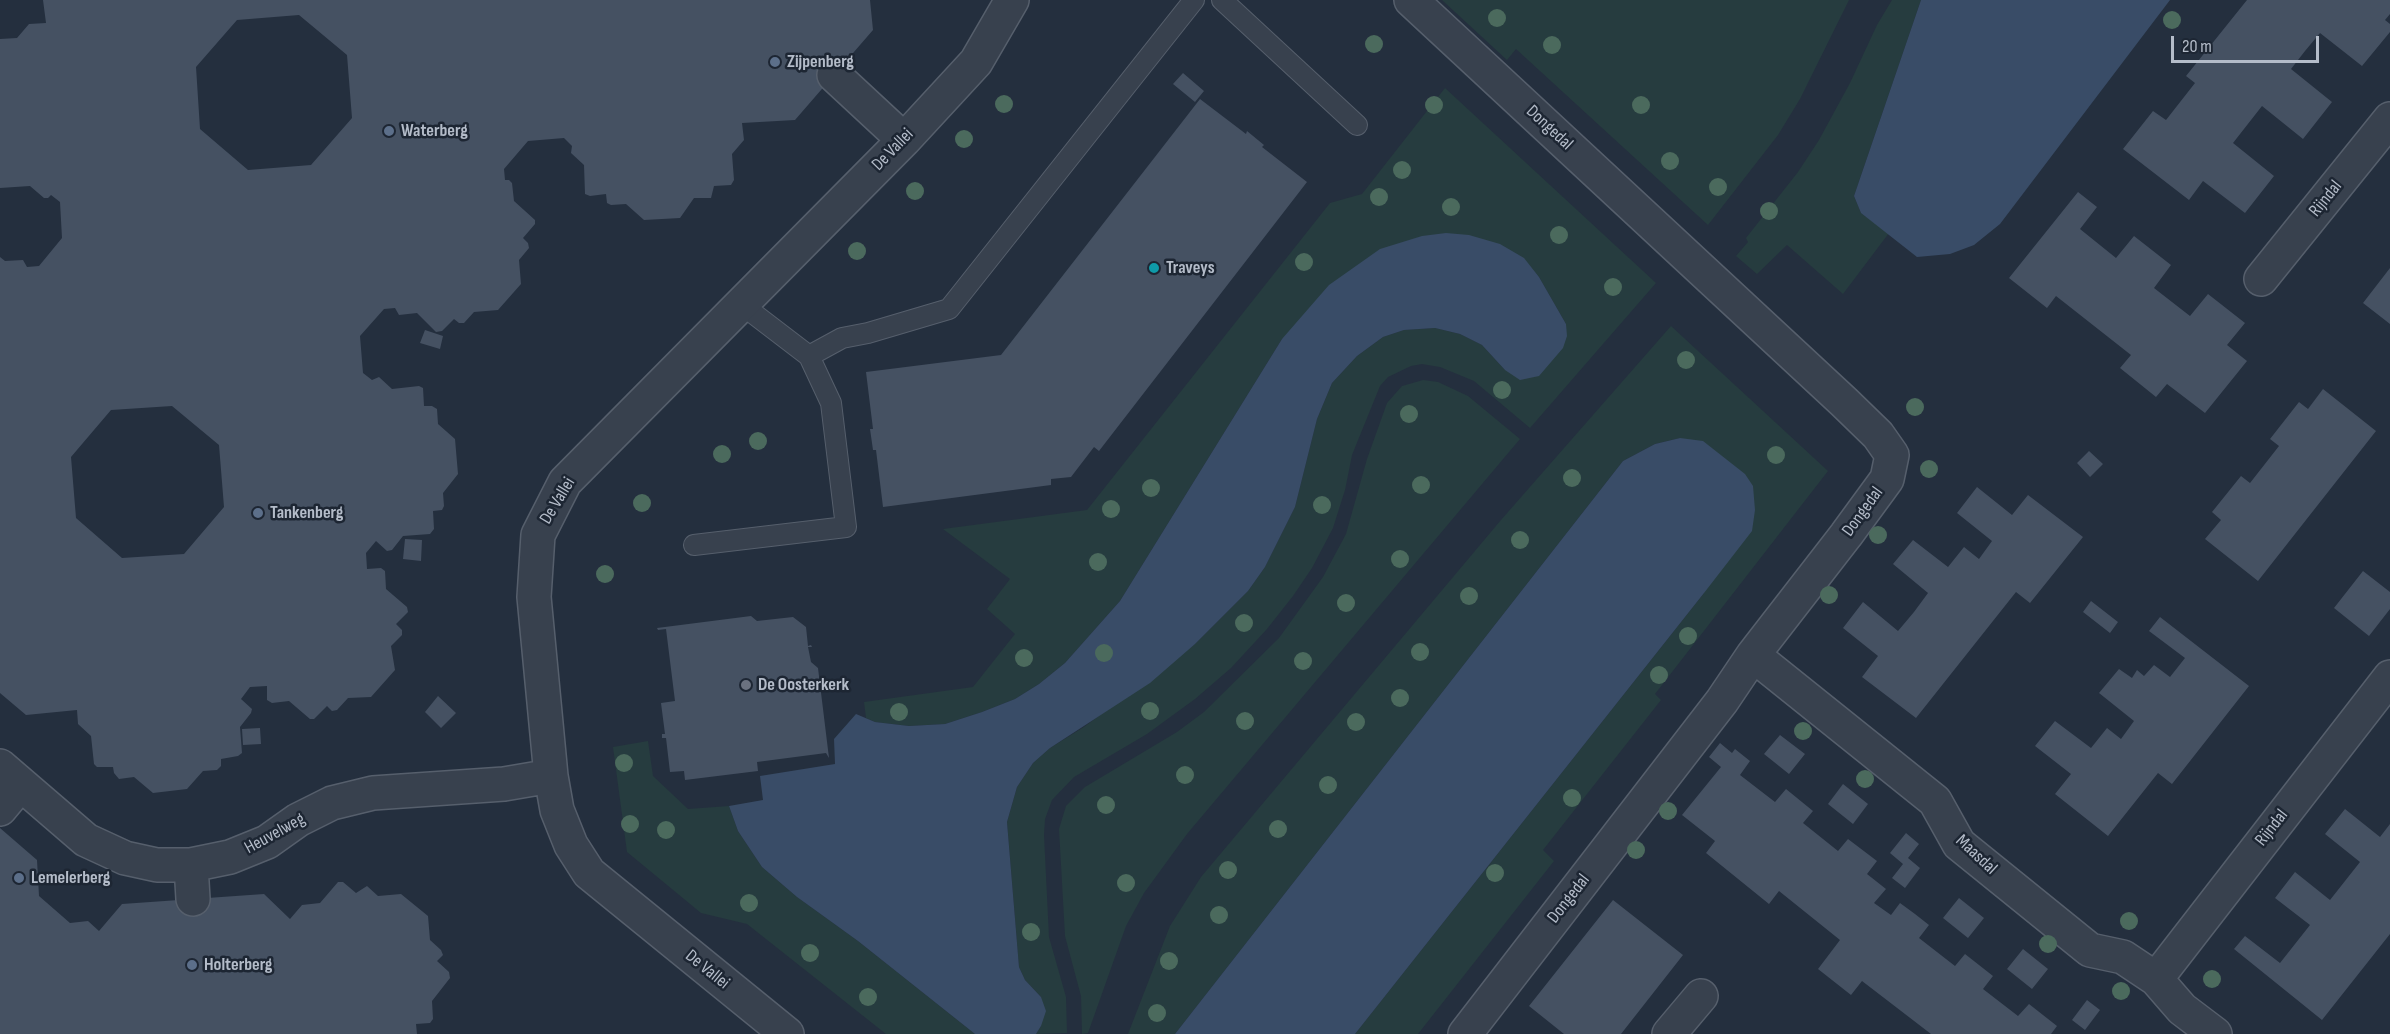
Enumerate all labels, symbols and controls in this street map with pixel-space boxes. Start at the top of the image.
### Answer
scale bar [2174,24,2322,62]
text: 20 m [2182,36,2212,57]
place label: Zijpenberg [787,51,854,73]
marker: Zijpenberg [768,55,782,69]
street label: Dongedal [1521,101,1577,155]
place label: Waterberg [401,120,468,142]
marker: Waterberg [382,124,396,138]
street label: De Vallei [868,124,918,176]
street label: Rijndal [2305,177,2347,221]
place label: Traveys [1166,257,1215,279]
marker: Traveys [1147,261,1161,275]
street label: De Vallei [536,474,580,528]
street label: Dongedal [1838,483,1888,541]
place label: Tankenberg [270,502,343,524]
marker: Tankenberg [251,506,265,520]
place label: De Oosterkerk [758,674,849,696]
marker: De Oosterkerk [739,678,753,692]
street label: Rijndal [2251,805,2293,851]
street label: Heuvelweg [241,809,309,859]
street label: Maasdal [1951,830,2001,880]
place label: Lemelerberg [31,867,110,889]
street label: Dongedal [1543,870,1595,928]
marker: Lemelerberg [12,871,26,885]
street label: De Vallei [681,946,733,994]
place label: Holterberg [204,954,272,976]
marker: Holterberg [185,958,199,972]

